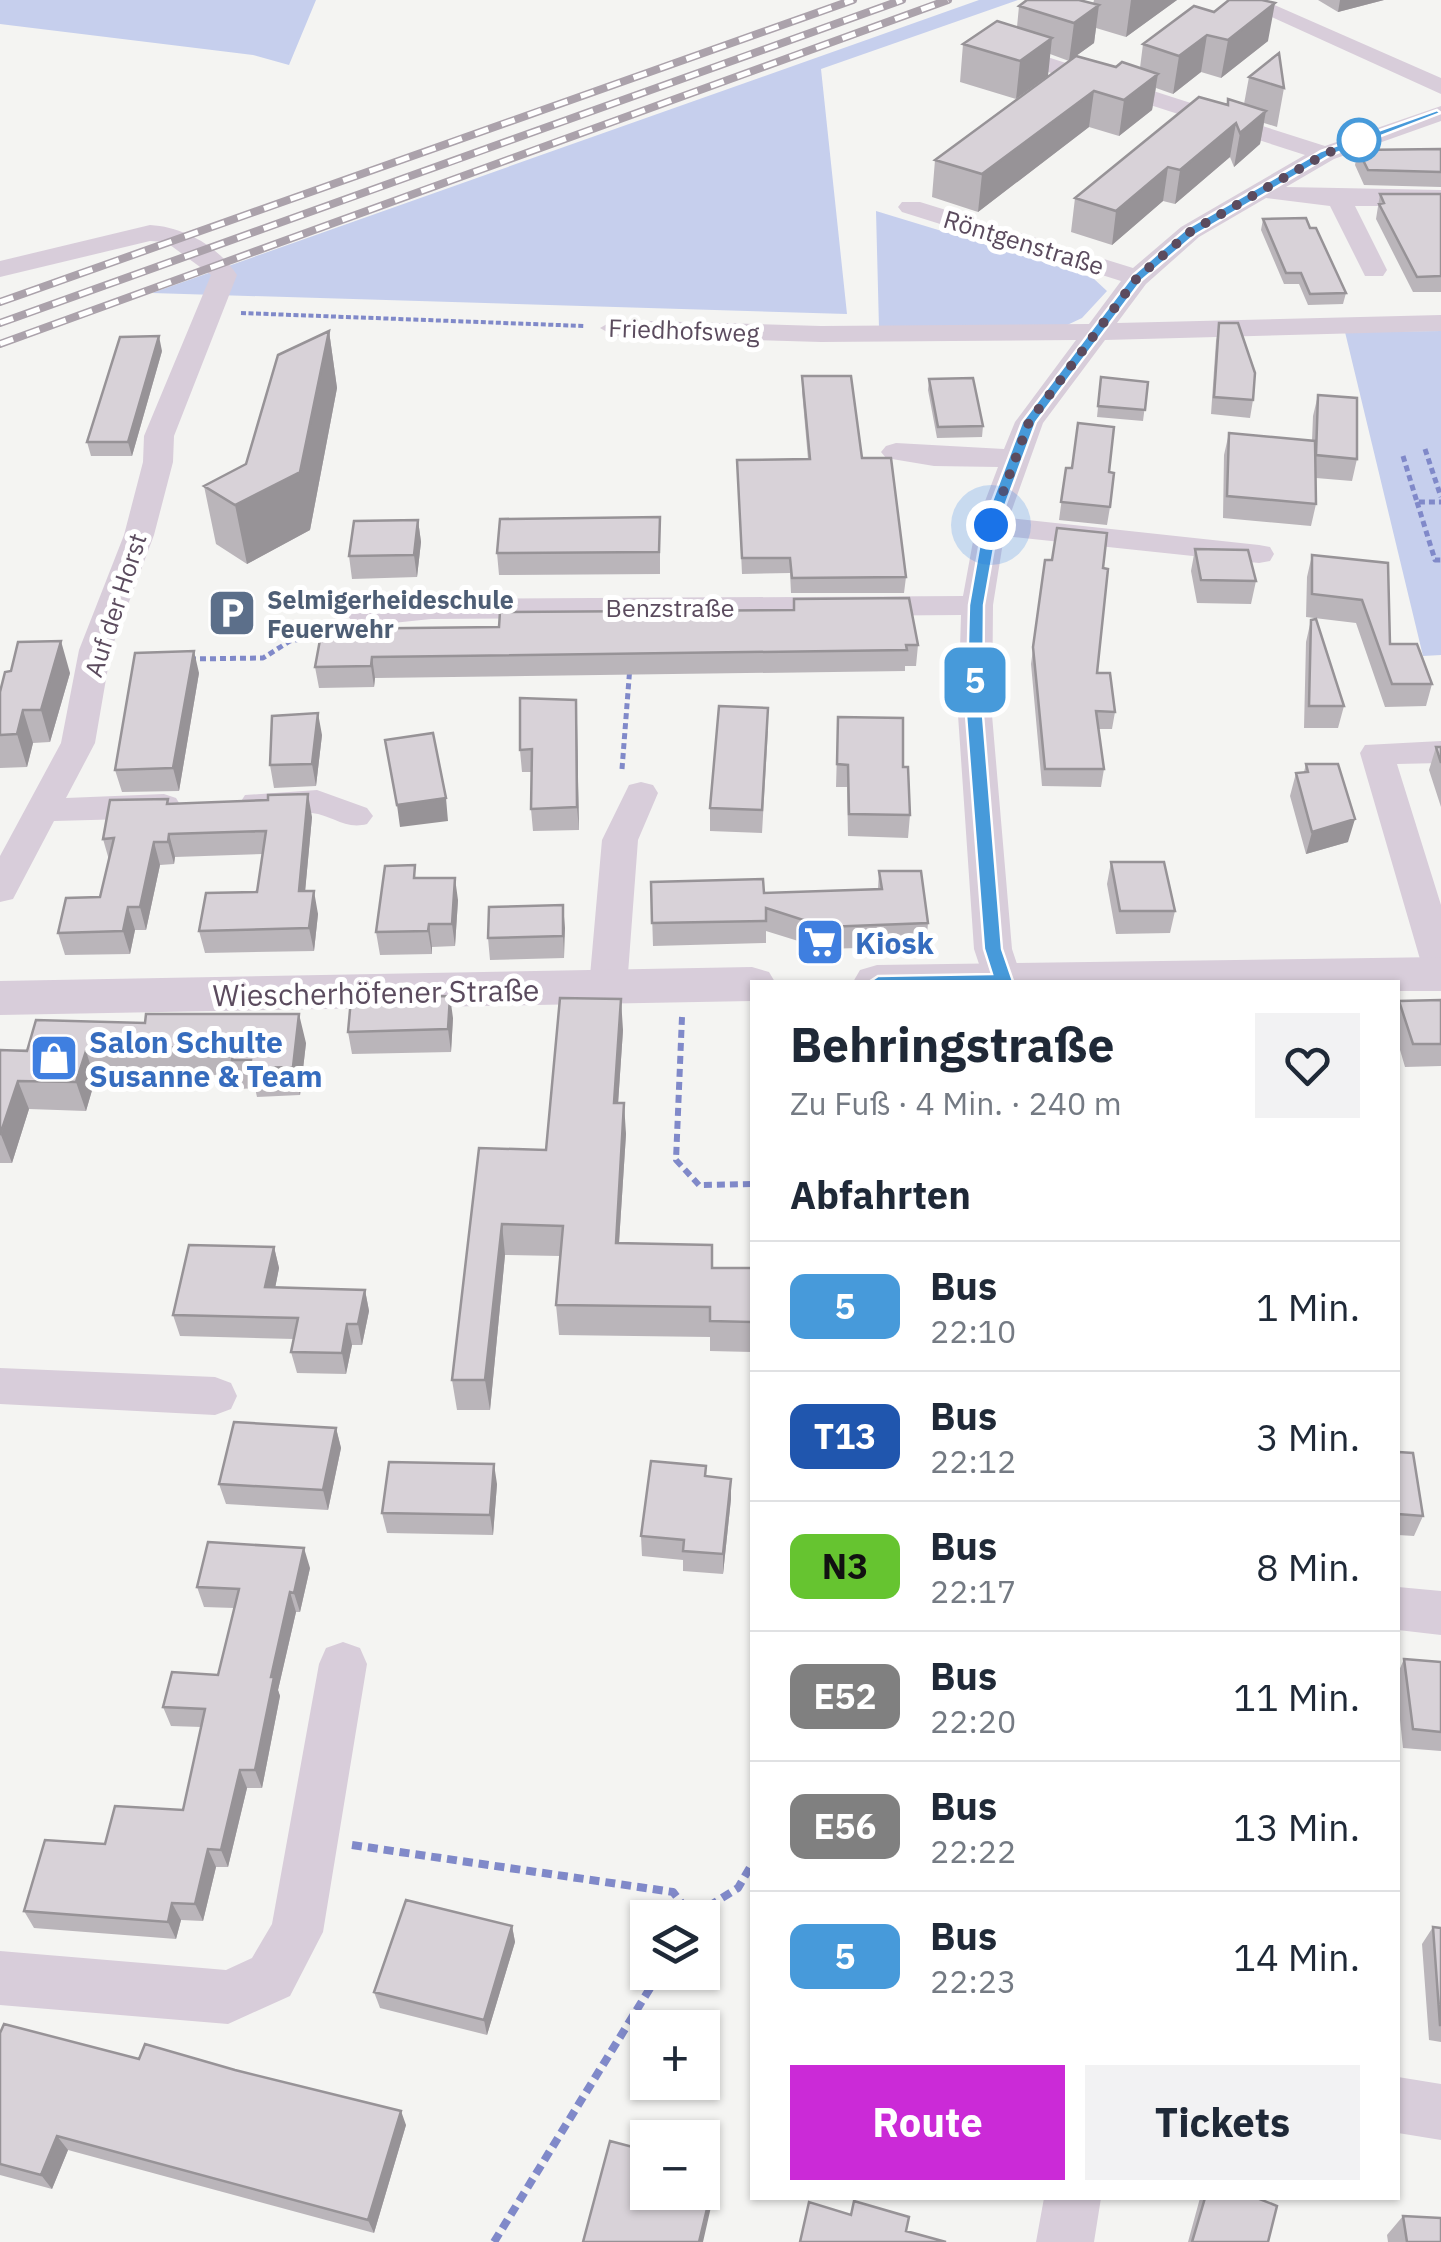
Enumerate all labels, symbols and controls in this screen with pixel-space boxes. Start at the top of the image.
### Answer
unlabelled marker [1338,119,1380,161]
street label: Röntgenstraße [940,202,1108,282]
street label: Friedhofsweg [608,311,760,349]
your location [966,500,1016,550]
street label: Auf der Horst [76,529,154,681]
place label: Selmigerheideschule Feuerwehr [267,583,514,645]
parking icon: Selmigerheideschule Feuerwehr [206,587,258,639]
street label: Benzstraße [606,591,734,624]
line badge: 5 [942,648,1008,712]
text: 5 [964,657,986,703]
supermarket icon: Kiosk [794,916,846,968]
place label: Kiosk [855,923,934,962]
street label: Wiescherhöfener Straße [212,970,540,1014]
text: Behringstraße [790,1013,1114,1075]
button: heart [1255,1013,1360,1118]
place label: Salon Schulte Susanne & Team [89,1022,323,1095]
shop icon: Salon Schulte Susanne & Team [28,1032,80,1084]
text: Zu Fuß · 4 Min. · 240 m [790,1082,1122,1124]
text: Abfahrten [790,1170,971,1219]
text: Bus [930,1261,997,1310]
text: 1 Min. [1256,1282,1360,1331]
text: 5 [834,1283,856,1329]
text: 22:10 [930,1310,1016,1352]
text: Bus [930,1391,997,1440]
text: 3 Min. [1256,1412,1360,1461]
text: T13 [814,1413,876,1459]
text: 22:12 [930,1440,1016,1482]
text: Bus [930,1521,997,1570]
text: 8 Min. [1256,1542,1360,1591]
text: N3 [822,1543,868,1589]
text: 22:17 [930,1570,1016,1612]
text: Bus [930,1651,997,1700]
text: 11 Min. [1233,1672,1360,1721]
text: E52 [813,1673,877,1719]
text: 22:20 [930,1700,1016,1742]
text: Bus [930,1781,997,1830]
text: 13 Min. [1233,1802,1360,1851]
text: E56 [813,1803,877,1849]
text: 22:22 [930,1830,1016,1872]
map controls [630,1900,720,2210]
button: layers [630,1900,720,1990]
text: Bus [930,1911,997,1960]
text: 14 Min. [1233,1932,1360,1981]
text: 5 [834,1933,856,1979]
text: 22:23 [930,1960,1016,2002]
button: + [630,2010,720,2100]
button: Route [790,2065,1065,2180]
button: Tickets [1085,2065,1360,2180]
button: − [630,2120,720,2210]

